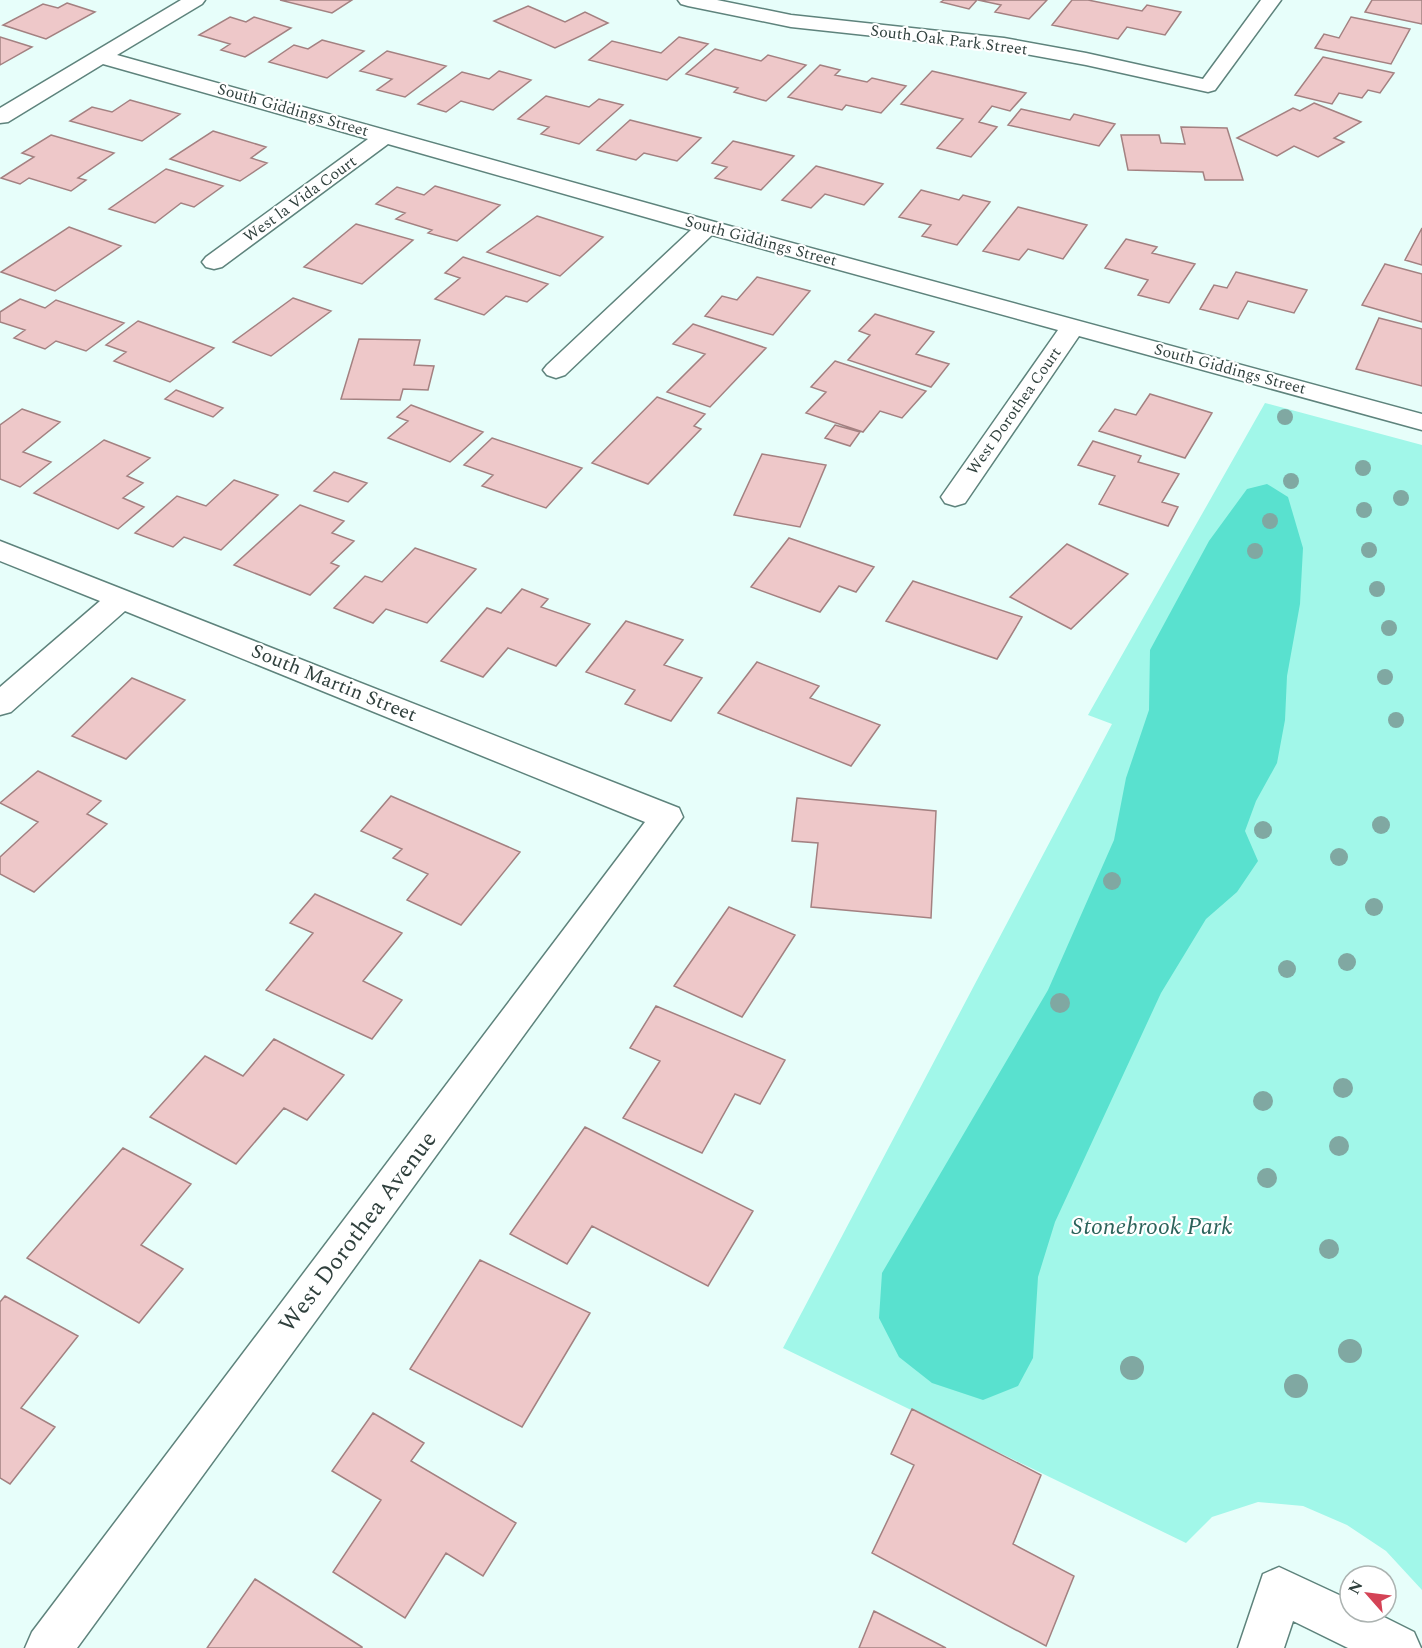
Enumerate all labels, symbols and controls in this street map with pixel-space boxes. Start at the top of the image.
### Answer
street label: South Oak Park Street [869,18,1029,62]
street label: South Giddings Street [215,77,372,143]
street label: West la Vida Court [238,149,362,248]
street label: South Giddings Street [682,209,840,273]
street label: South Giddings Street [1151,337,1309,401]
street label: West Dorothea Court [961,342,1067,480]
street label: South Martin Street [247,636,421,730]
street label: West Dorothea Avenue [270,1124,446,1340]
park label: Stonebrook Park [1072,1209,1232,1245]
north arrow [1338,1564,1398,1624]
text: N [1342,1576,1369,1599]

